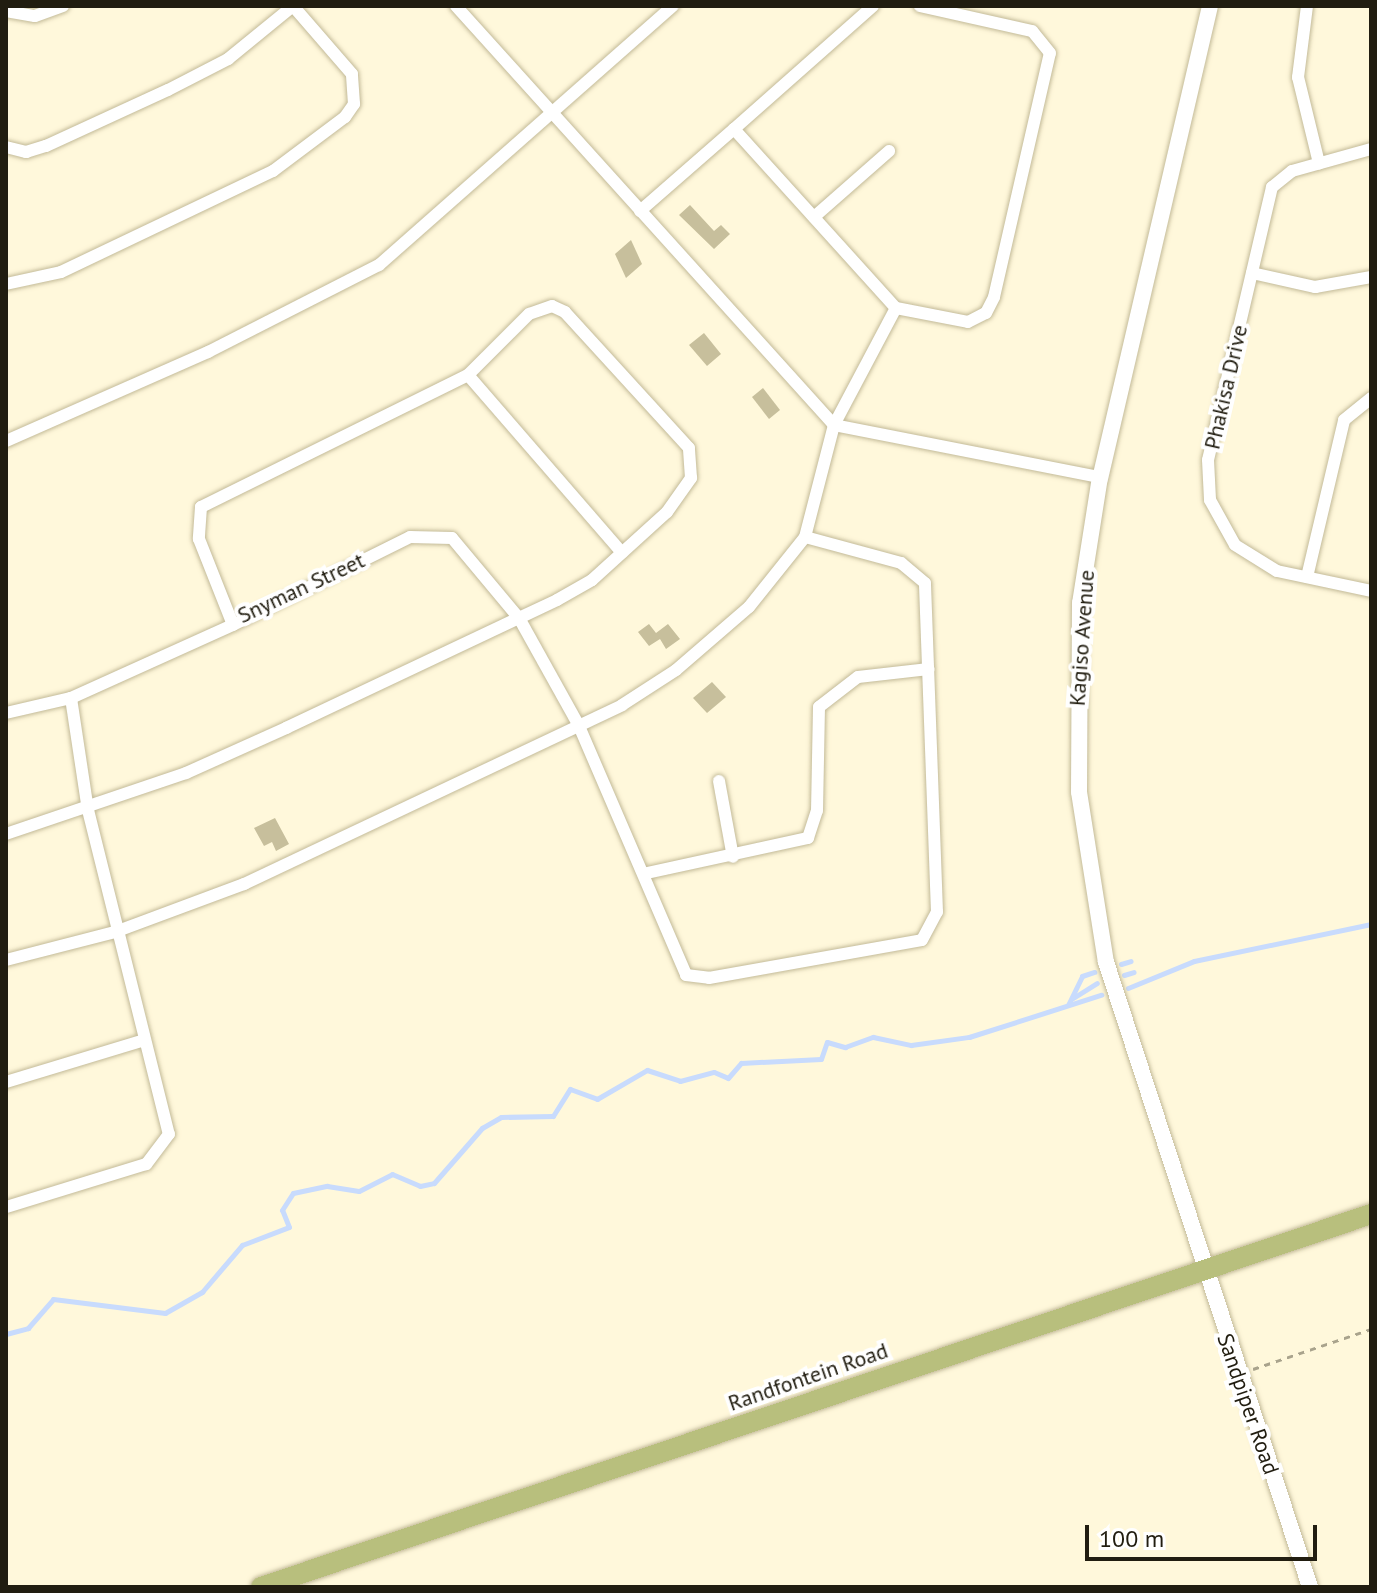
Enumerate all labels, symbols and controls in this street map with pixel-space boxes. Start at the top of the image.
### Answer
street label: Phakisa Drive [1199,322,1253,452]
street label: Snyman Street [233,547,369,629]
street label: Kagiso Avenue [1064,569,1100,707]
street label: Sandpiper Road [1212,1330,1284,1478]
street label: Randfontein Road [725,1337,891,1417]
scale bar [1089,1509,1321,1559]
text: 100 m [1099,1523,1164,1554]

